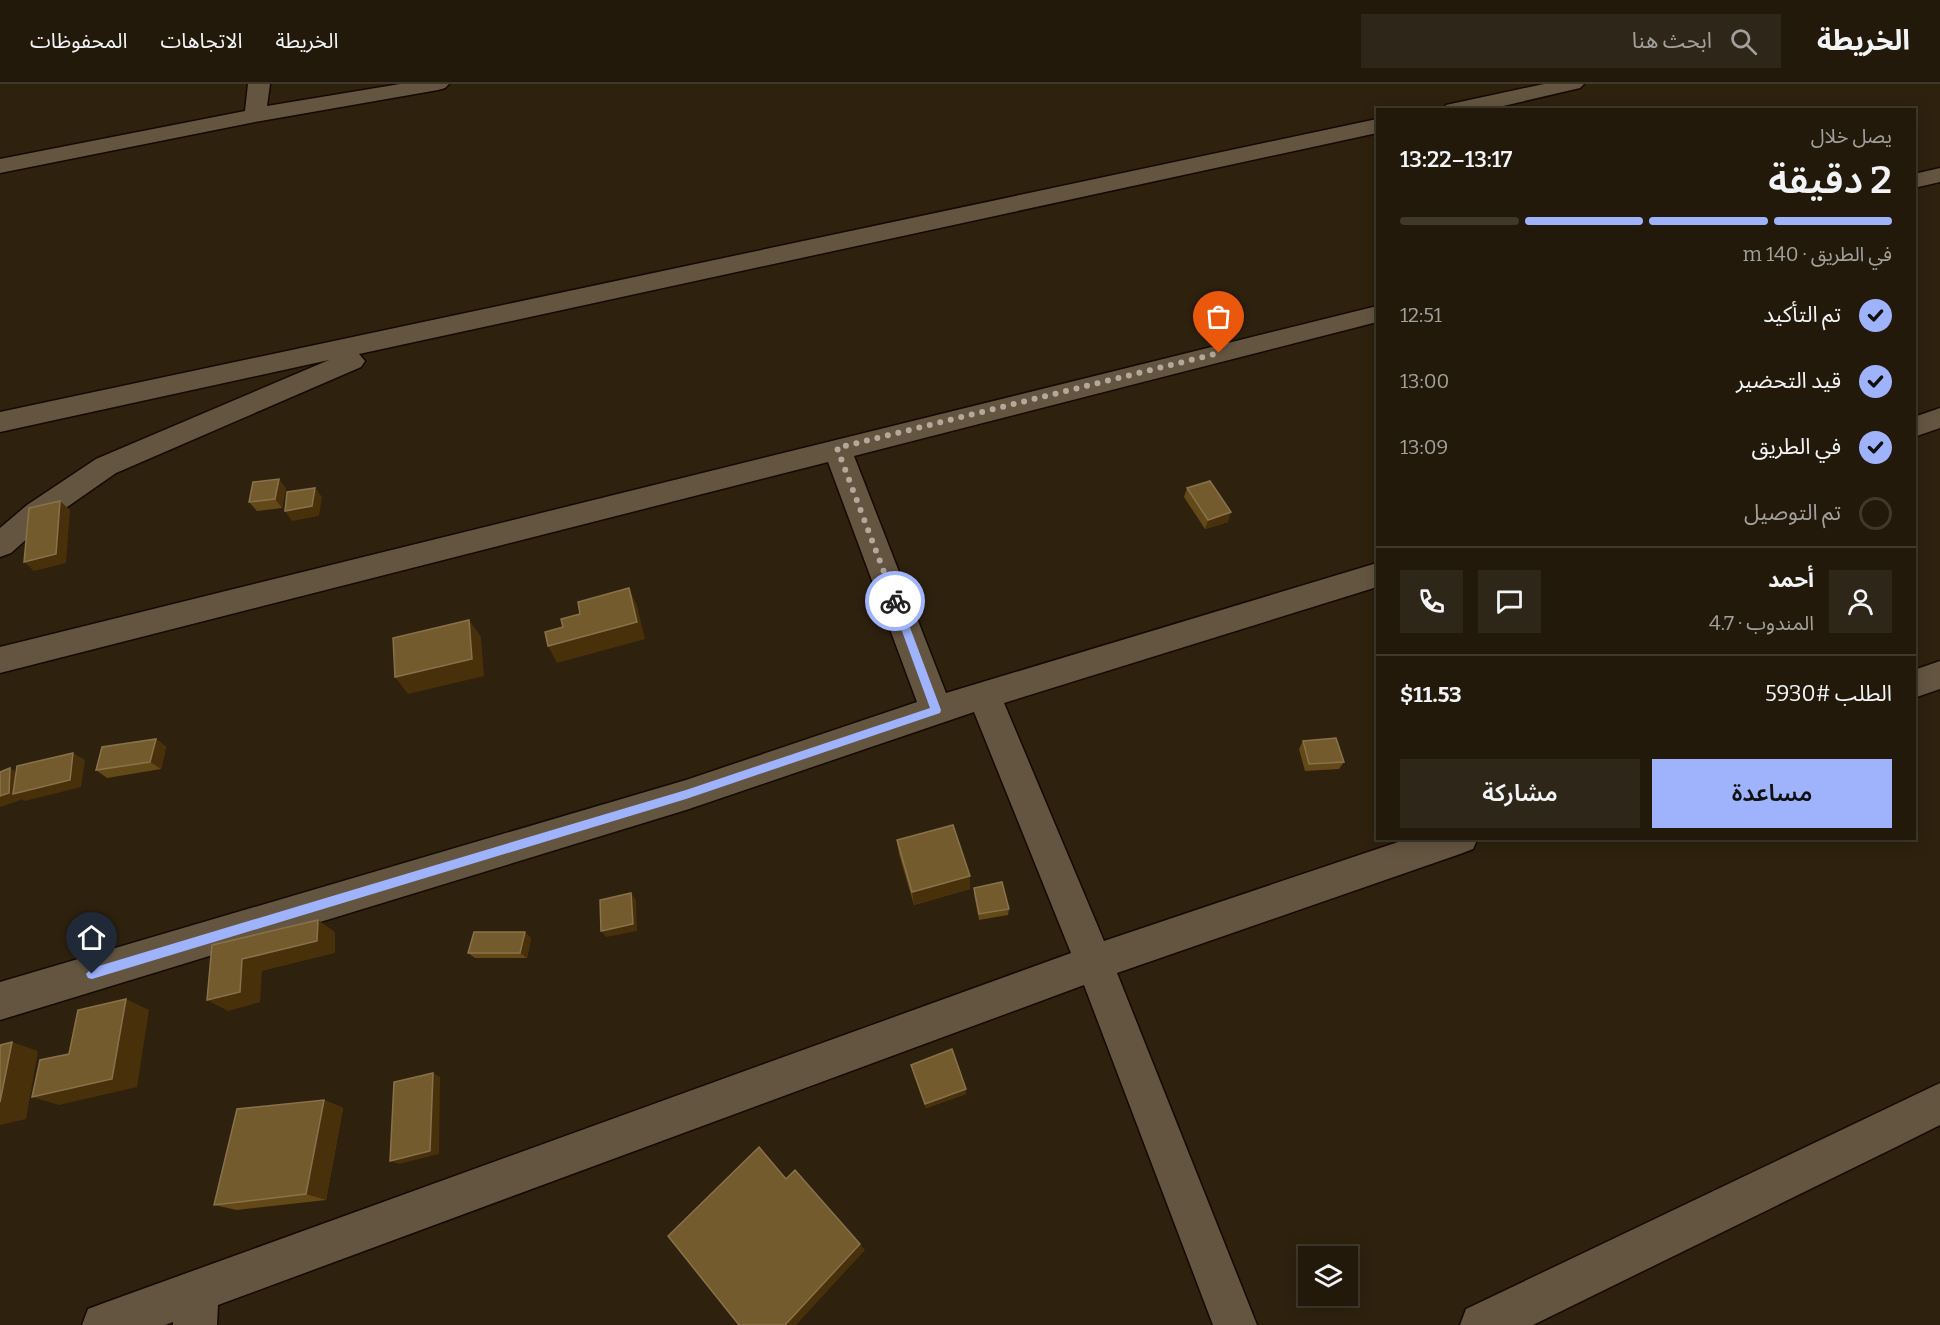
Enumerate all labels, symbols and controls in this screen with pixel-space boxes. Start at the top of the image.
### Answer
search box [1361,14,1781,68]
text: الخريطة [1817,24,1910,57]
icon: search [1727,25,1760,58]
text: ابحث هنا [1632,27,1712,54]
text: المحفوظات [30,28,127,54]
text: الاتجاهات [160,28,242,54]
text: الخريطة [275,28,338,54]
text: يصل خلال [1811,124,1892,148]
text: 13:17–13:22 [1400,146,1512,173]
text: 2 دقيقة [1768,157,1892,203]
text: في الطريق · 140 m [1743,242,1892,266]
pin [1193,291,1244,353]
icon: check [1859,299,1892,332]
icon: bag [1202,300,1235,333]
text: تم التأكيد [1763,301,1841,328]
text: 12:51 [1400,303,1442,327]
icon: check [1859,365,1892,398]
text: قيد التحضير [1736,367,1841,394]
text: 13:00 [1400,369,1449,393]
icon: check [1859,431,1892,464]
text: في الطريق [1752,433,1841,460]
text: 13:09 [1400,435,1448,459]
text: تم التوصيل [1744,499,1841,526]
text: أحمد [1768,566,1814,593]
button: phone [1400,570,1463,633]
button: chat [1478,570,1541,633]
button: person [1829,570,1892,633]
courier [865,571,925,631]
icon: bike [879,585,912,618]
text: المندوب · 4.7 [1709,611,1814,635]
text: الطلب #5930 [1765,680,1892,707]
text: $11.53 [1400,681,1462,708]
button: مشاركة [1400,759,1640,828]
button: مساعدة [1652,759,1892,828]
pin [66,912,117,974]
icon: home [75,921,108,954]
map controls [1298,1246,1358,1306]
button: layers [1298,1246,1358,1306]

